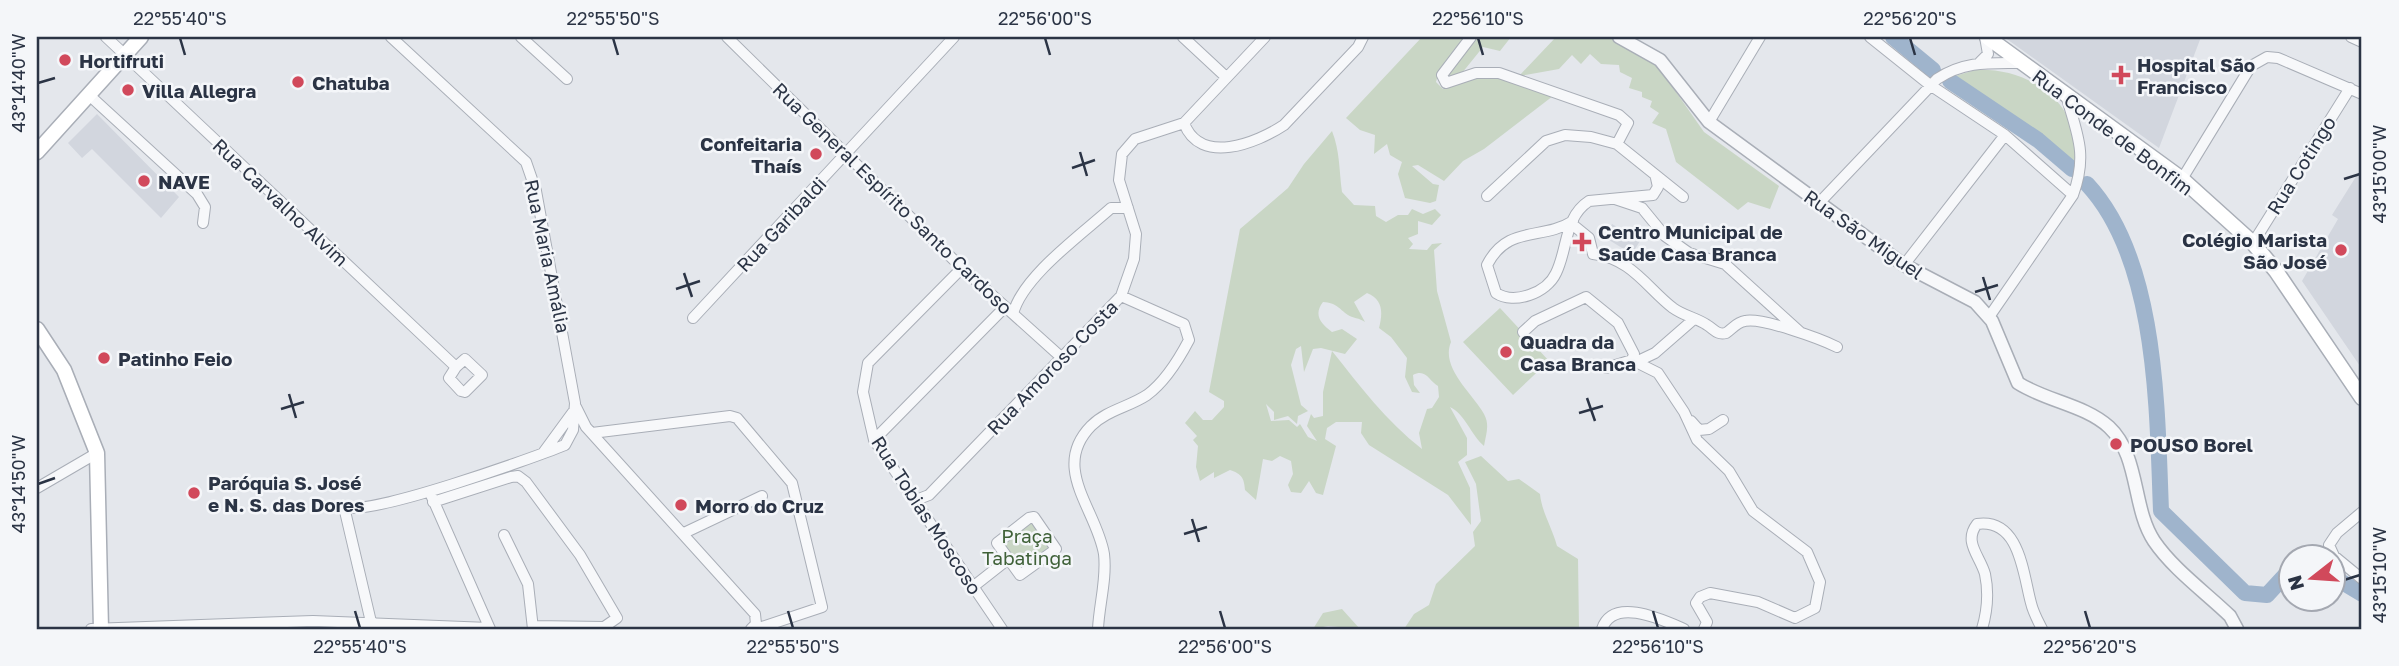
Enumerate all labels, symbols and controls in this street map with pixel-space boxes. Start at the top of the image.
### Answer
text: 22°55'40"S [133,7,227,29]
text: 22°55'50"S [567,7,659,29]
text: 22°56'00"S [998,7,1092,29]
text: 22°56'10"S [1432,7,1524,29]
text: 22°56'20"S [1863,7,1957,29]
text: 43°14'40"W [7,34,29,133]
place label: Hortifruti [79,49,164,72]
marker: Hortifruti [57,52,73,68]
place label: Hospital São Francisco [2137,53,2255,98]
street label: Rua Conde de Bonfim [2028,64,2198,200]
marker: Hospital São Francisco [2111,65,2131,85]
place label: Chatuba [312,71,390,94]
marker: Chatuba [290,74,306,90]
street label: Rua General Espírito Santo Cardoso [769,77,1017,319]
place label: Villa Allegra [142,79,256,102]
marker: Villa Allegra [120,82,136,98]
street label: Rua Cotingo [2262,112,2340,218]
text: 43°15'00"W [2368,125,2390,223]
place label: Confeitaria Thaís [700,132,802,177]
street label: Rua Carvalho Alvim [209,133,353,271]
marker: Confeitaria Thaís [808,146,824,162]
place label: NAVE [158,170,210,193]
street label: Rua Garibaldi [731,172,831,276]
marker: NAVE [136,173,152,189]
street label: Rua Maria Amália [520,177,576,335]
street label: Rua São Miguel [1800,184,1928,284]
place label: Centro Municipal de Saúde Casa Branca [1598,220,1783,265]
place label: Colégio Marista São José [2182,228,2327,273]
marker: Centro Municipal de Saúde Casa Branca [1572,232,1592,252]
marker: Colégio Marista São José [2333,242,2349,258]
street label: Rua Amoroso Costa [982,295,1122,439]
place label: Quadra da Casa Branca [1520,330,1636,375]
marker: Quadra da Casa Branca [1498,344,1514,360]
place label: Patinho Feio [118,347,232,370]
marker: Patinho Feio [96,350,112,366]
street label: Rua Tobias Moscoso [867,431,987,599]
place label: POUSO Borel [2130,433,2253,456]
text: 43°14'50"W [7,435,29,533]
marker: POUSO Borel [2108,436,2124,452]
place label: Paróquia S. José e N. S. das Dores [208,471,365,516]
marker: Paróquia S. José e N. S. das Dores [186,485,202,501]
place label: Morro do Cruz [695,494,824,517]
marker: Morro do Cruz [673,497,689,513]
park label: Praça Tabatinga [982,524,1072,569]
text: 43°15'10"W [2368,527,2390,623]
north arrow [2276,544,2346,614]
text: N [2282,573,2308,593]
text: 22°55'40"S [313,635,407,657]
text: 22°55'50"S [747,635,839,657]
text: 22°56'00"S [1178,635,1272,657]
text: 22°56'10"S [1612,635,1704,657]
text: 22°56'20"S [2043,635,2137,657]

